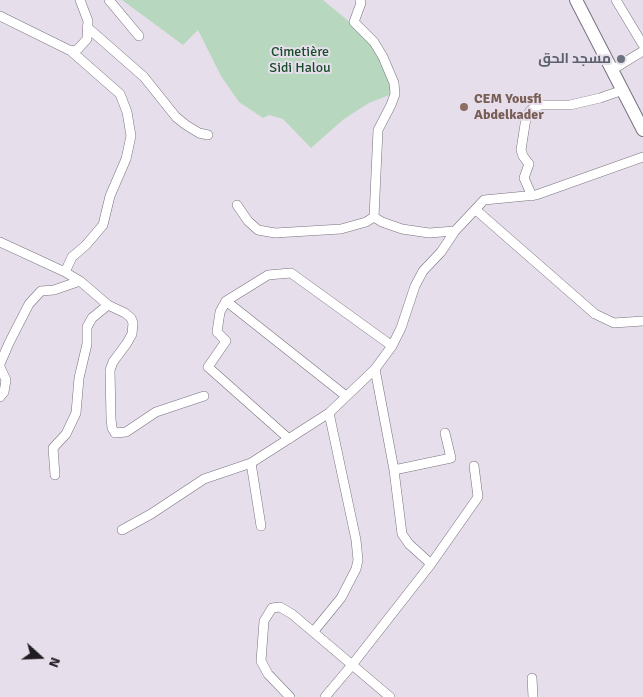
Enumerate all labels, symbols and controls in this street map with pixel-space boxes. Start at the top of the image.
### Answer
park label: Cimetière Sidi Halou [269,44,331,76]
place label: مسجد الحق [538,51,611,67]
marker: مسجد الحق [615,53,627,65]
place label: CEM Yousfi Abdelkader [474,91,544,124]
marker: CEM Yousfi Abdelkader [458,101,470,113]
north arrow [15,632,65,682]
text: N [45,655,64,670]

